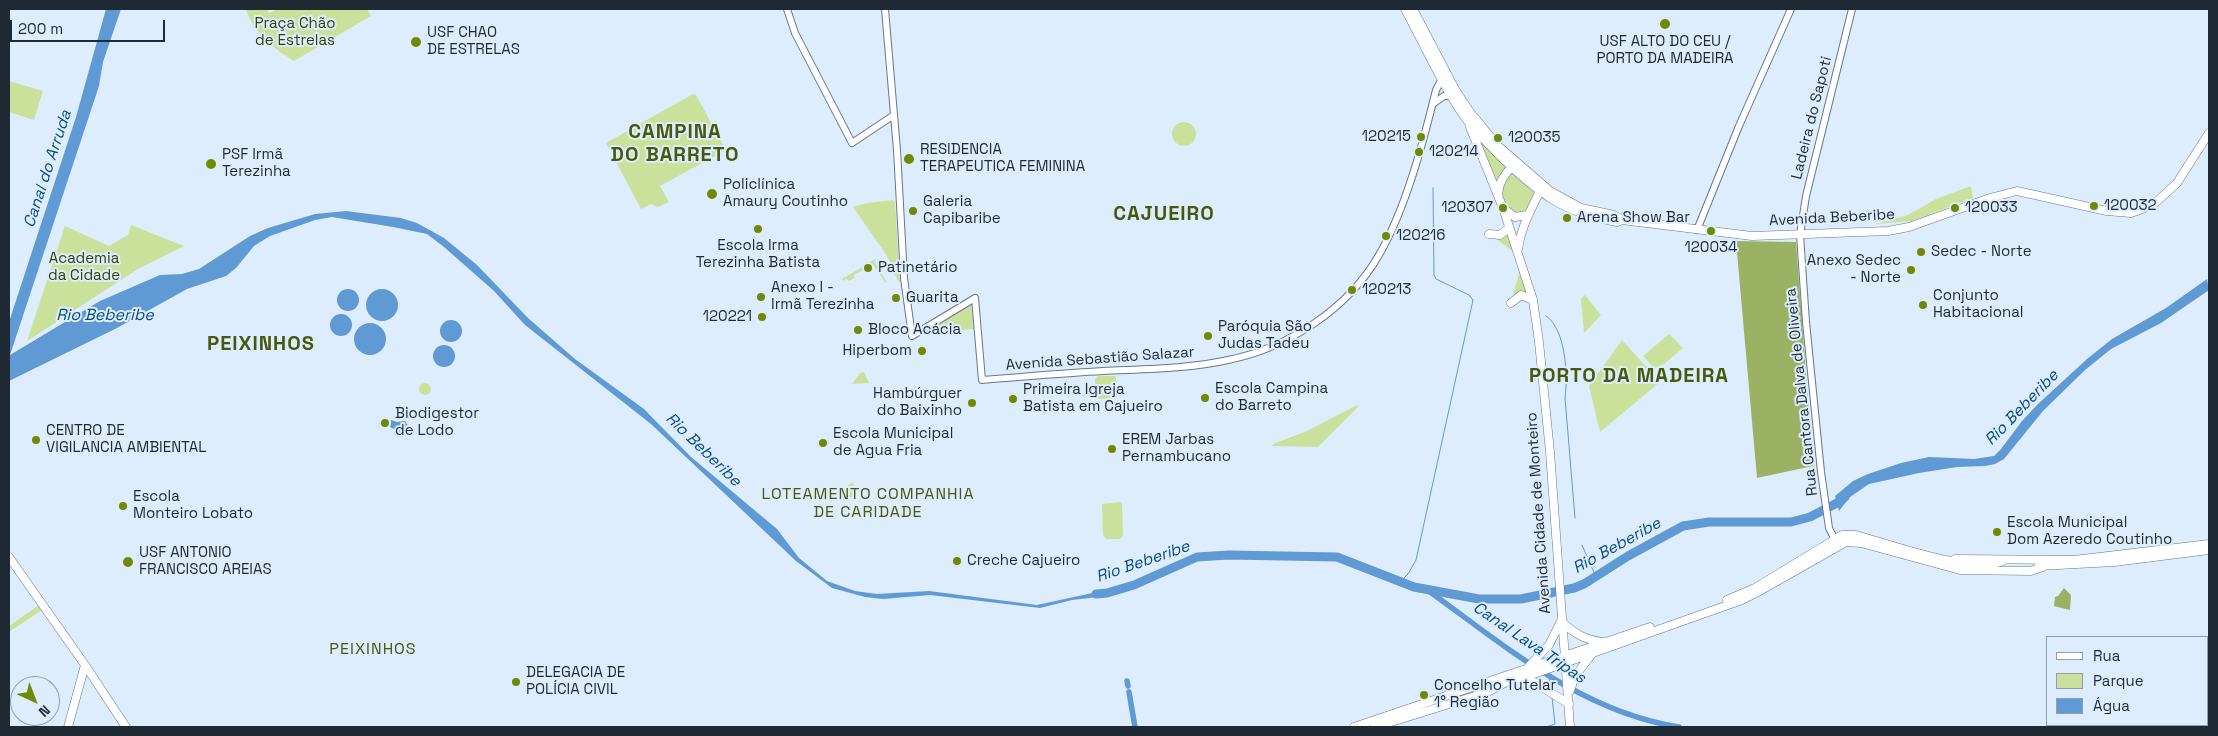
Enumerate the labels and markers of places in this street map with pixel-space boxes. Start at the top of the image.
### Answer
marker: USF ALTO DO CEU / PORTO DA MADEIRA [1658,17,1672,31]
place label: USF CHAO DE ESTRELAS [427,24,520,59]
place label: USF ALTO DO CEU / PORTO DA MADEIRA [1596,33,1734,68]
marker: USF CHAO DE ESTRELAS [409,35,423,49]
place label: 120215 [1362,128,1411,146]
place label: 120035 [1508,129,1561,147]
marker: 120215 [1415,131,1427,143]
marker: 120035 [1492,132,1504,144]
place label: RESIDENCIA TERAPEUTICA FEMININA [920,141,1085,176]
place label: 120214 [1429,143,1479,161]
place label: PSF Irmã Terezinha [222,146,291,181]
marker: 120214 [1413,146,1425,158]
marker: RESIDENCIA TERAPEUTICA FEMININA [902,152,916,166]
marker: PSF Irmã Terezinha [204,157,218,171]
place label: Policlínica Amaury Coutinho [723,176,848,211]
marker: Policlínica Amaury Coutinho [705,187,719,201]
place label: Galeria Capibaribe [923,193,1001,228]
place label: 120032 [2104,197,2157,215]
place label: 120307 [1441,199,1493,217]
place label: 120033 [1965,199,2018,217]
marker: 120032 [2088,200,2100,212]
marker: 120307 [1497,202,1509,214]
marker: 120033 [1949,202,1961,214]
marker: Galeria Capibaribe [907,205,919,217]
place label: Arena Show Bar [1577,209,1690,227]
marker: Arena Show Bar [1561,212,1573,224]
marker: Escola Irma Terezinha Batista [752,223,764,235]
marker: 120034 [1705,225,1717,237]
place label: 120216 [1396,227,1445,245]
marker: 120216 [1380,230,1392,242]
place label: Escola Irma Terezinha Batista [696,237,820,272]
place label: 120034 [1685,239,1737,257]
place label: Sedec - Norte [1931,243,2032,261]
marker: Sedec - Norte [1915,246,1927,258]
place label: Anexo Sedec - Norte [1807,252,1901,287]
place label: Patinetário [878,259,957,277]
marker: Patinetário [862,262,874,274]
marker: Anexo Sedec - Norte [1905,264,1917,276]
place label: Anexo I - Irmã Terezinha [771,279,874,314]
place label: 120213 [1362,281,1411,299]
marker: 120213 [1346,284,1358,296]
place label: Conjunto Habitacional [1933,287,2023,322]
place label: Guarita [906,289,959,307]
marker: Anexo I - Irmã Terezinha [755,291,767,303]
marker: Guarita [890,292,902,304]
marker: Conjunto Habitacional [1917,299,1929,311]
place label: 120221 [703,308,752,326]
marker: 120221 [756,311,768,323]
place label: Paróquia São Judas Tadeu [1218,318,1312,353]
place label: Bloco Acácia [868,321,961,339]
marker: Bloco Acácia [852,324,864,336]
marker: Paróquia São Judas Tadeu [1202,330,1214,342]
place label: Hiperbom [842,342,912,360]
marker: Hiperbom [916,345,928,357]
place label: Escola Campina do Barreto [1215,380,1328,415]
place label: Primeira Igreja Batista em Cajueiro [1023,381,1163,416]
place label: Hambúrguer do Baixinho [873,385,962,420]
marker: Escola Campina do Barreto [1199,392,1211,404]
marker: Primeira Igreja Batista em Cajueiro [1007,393,1019,405]
marker: Hambúrguer do Baixinho [966,397,978,409]
place label: Biodigestor de Lodo [395,405,479,440]
marker: Biodigestor de Lodo [379,417,391,429]
place label: CENTRO DE VIGILANCIA AMBIENTAL [46,422,206,457]
place label: Escola Municipal de Agua Fria [833,425,953,460]
place label: EREM Jarbas Pernambucano [1122,431,1231,466]
marker: CENTRO DE VIGILANCIA AMBIENTAL [30,434,42,446]
marker: Escola Municipal de Agua Fria [817,437,829,449]
marker: EREM Jarbas Pernambucano [1106,443,1118,455]
place label: Escola Monteiro Lobato [133,488,253,523]
marker: Escola Monteiro Lobato [117,500,129,512]
place label: Escola Municipal Dom Azeredo Coutinho [2007,514,2172,549]
marker: Escola Municipal Dom Azeredo Coutinho [1991,526,2003,538]
place label: USF ANTONIO FRANCISCO AREIAS [139,544,272,579]
place label: Creche Cajueiro [967,552,1080,570]
marker: USF ANTONIO FRANCISCO AREIAS [121,555,135,569]
marker: Creche Cajueiro [951,555,963,567]
place label: DELEGACIA DE POLÍCIA CIVIL [526,664,625,699]
marker: DELEGACIA DE POLÍCIA CIVIL [510,676,522,688]
place label: Concelho Tutelar 1° Região [1434,677,1556,712]
marker: Concelho Tutelar 1° Região [1418,689,1430,701]

